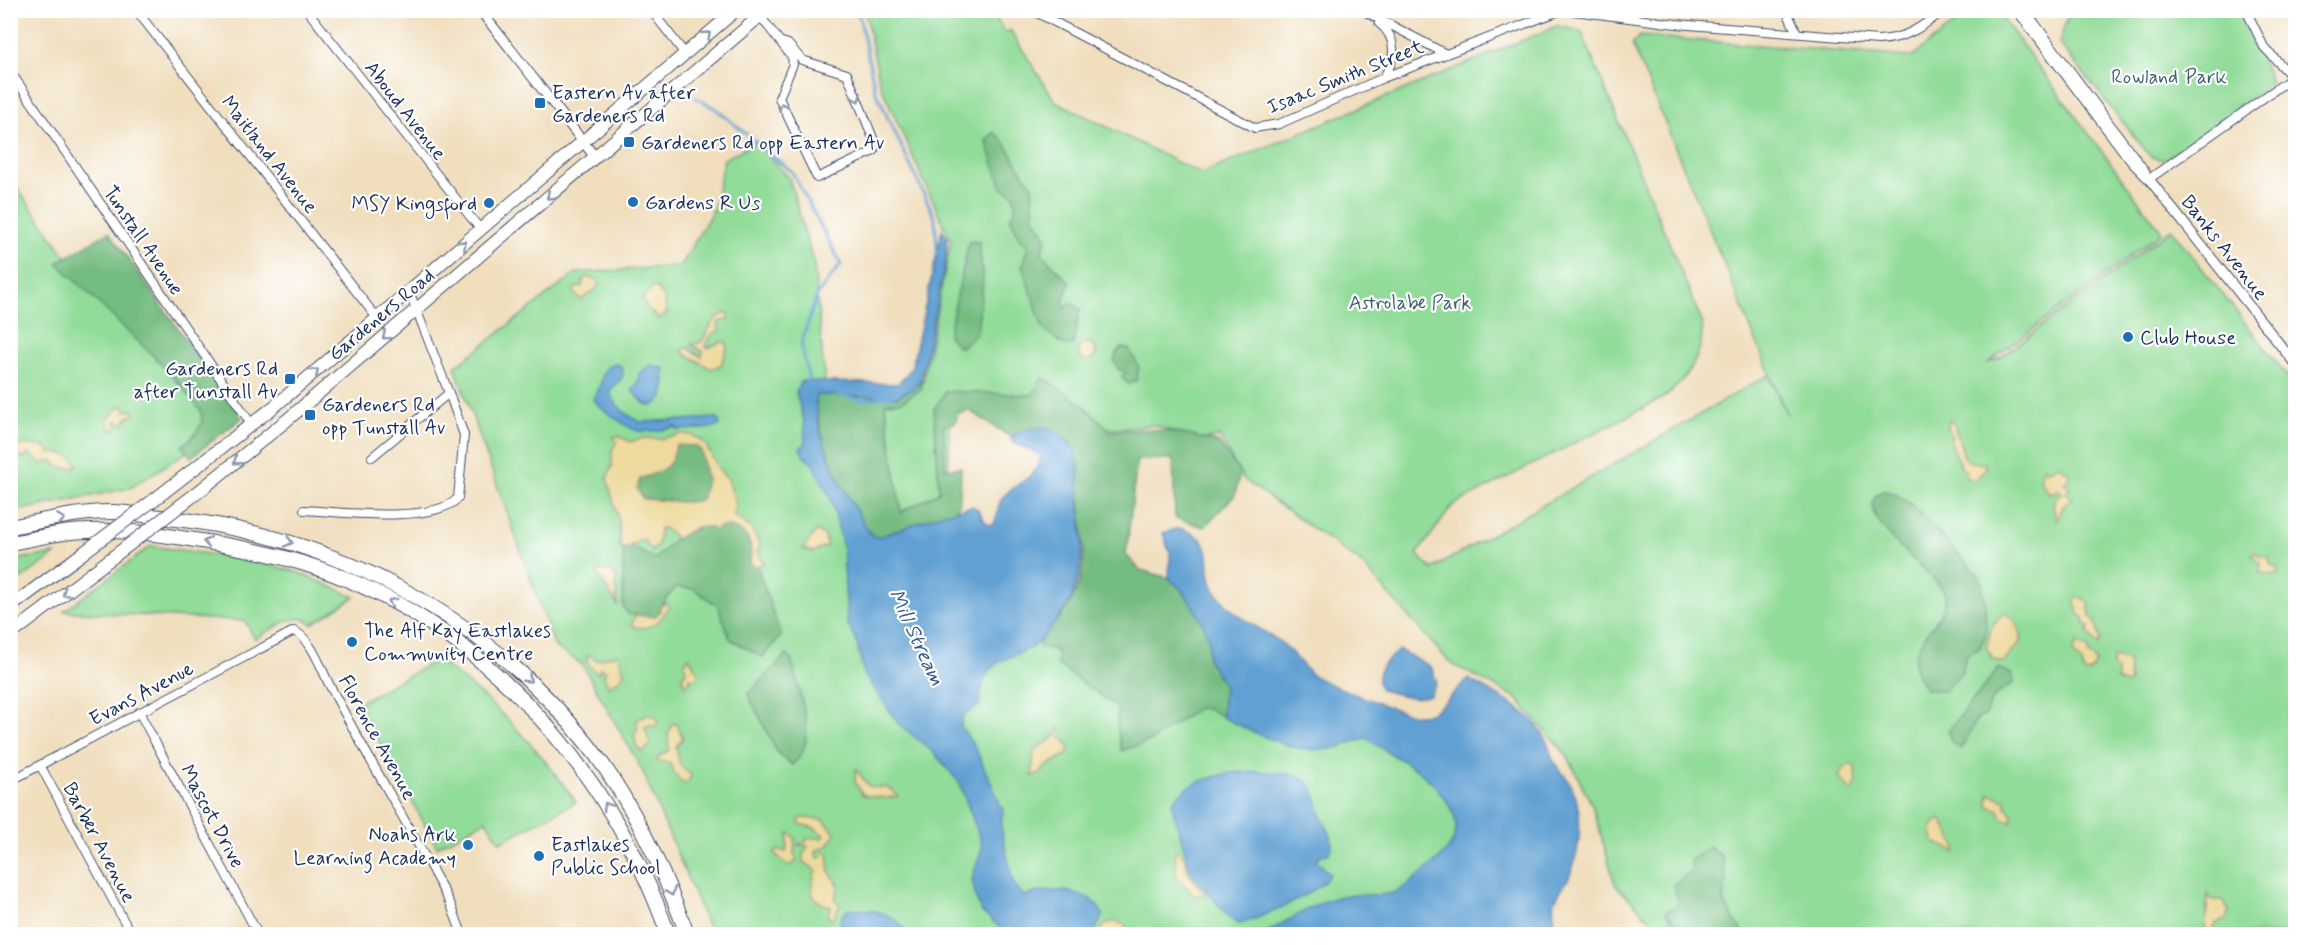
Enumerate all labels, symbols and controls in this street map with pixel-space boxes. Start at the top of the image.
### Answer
one-way arrow [700,32,711,43]
street label: Isaac Smith Street [1263,34,1428,121]
street label: Aboud Avenue [358,56,452,166]
park label: Rowland Park [2111,64,2227,91]
place label: Eastern Av after Gardeners Rd [552,80,696,130]
street label: Maitland Avenue [214,90,324,220]
one-way arrow [850,92,862,103]
marker: Eastern Av after Gardeners Rd [533,96,547,110]
one-way arrow [777,102,790,112]
place label: Gardeners Rd opp Eastern Av [641,130,884,157]
marker: Gardeners Rd opp Eastern Av [622,135,636,149]
street label: Tunstall Avenue [96,181,189,301]
one-way arrow [546,188,557,199]
place label: Gardens R Us [645,190,761,217]
street label: Banks Avenue [2174,190,2274,306]
place label: MSY Kingsford [351,191,477,220]
marker: Gardens R Us [626,195,640,209]
marker: MSY Kingsford [482,196,496,210]
one-way arrow [456,240,467,251]
street label: Gardeners Road [323,263,441,368]
park label: Astrolabe Park [1349,290,1471,317]
place label: Club House [2140,325,2236,352]
one-way arrow [382,329,393,340]
marker: Club House [2121,330,2135,344]
place label: Gardeners Rd after Tunstall Av [134,356,278,406]
one-way arrow [308,368,319,379]
marker: Gardeners Rd after Tunstall Av [283,372,297,386]
place label: Gardeners Rd opp Tunstall Av [322,392,445,442]
marker: Gardeners Rd opp Tunstall Av [303,408,317,422]
one-way arrow [232,453,243,464]
one-way arrow [57,513,66,525]
one-way arrow [283,534,293,547]
one-way arrow [203,536,213,549]
one-way arrow [62,585,73,596]
water label: Mill Stream [882,585,951,690]
one-way arrow [388,598,398,609]
place label: The Alf Kay Eastlakes Community Centre [364,618,551,668]
marker: The Alf Kay Eastlakes Community Centre [345,635,359,649]
street label: Evans Avenue [85,656,199,733]
street label: Florence Avenue [331,670,422,805]
one-way arrow [520,672,531,683]
street label: Mascot Drive [173,760,250,873]
street label: Barber Avenue [56,778,142,908]
one-way arrow [603,802,614,812]
place label: Noahs Ark Learning Academy [294,822,456,874]
place label: Eastlakes Public School [551,832,660,882]
marker: Noahs Ark Learning Academy [461,838,475,852]
marker: Eastlakes Public School [532,849,546,863]
one-way arrow [663,886,676,897]

